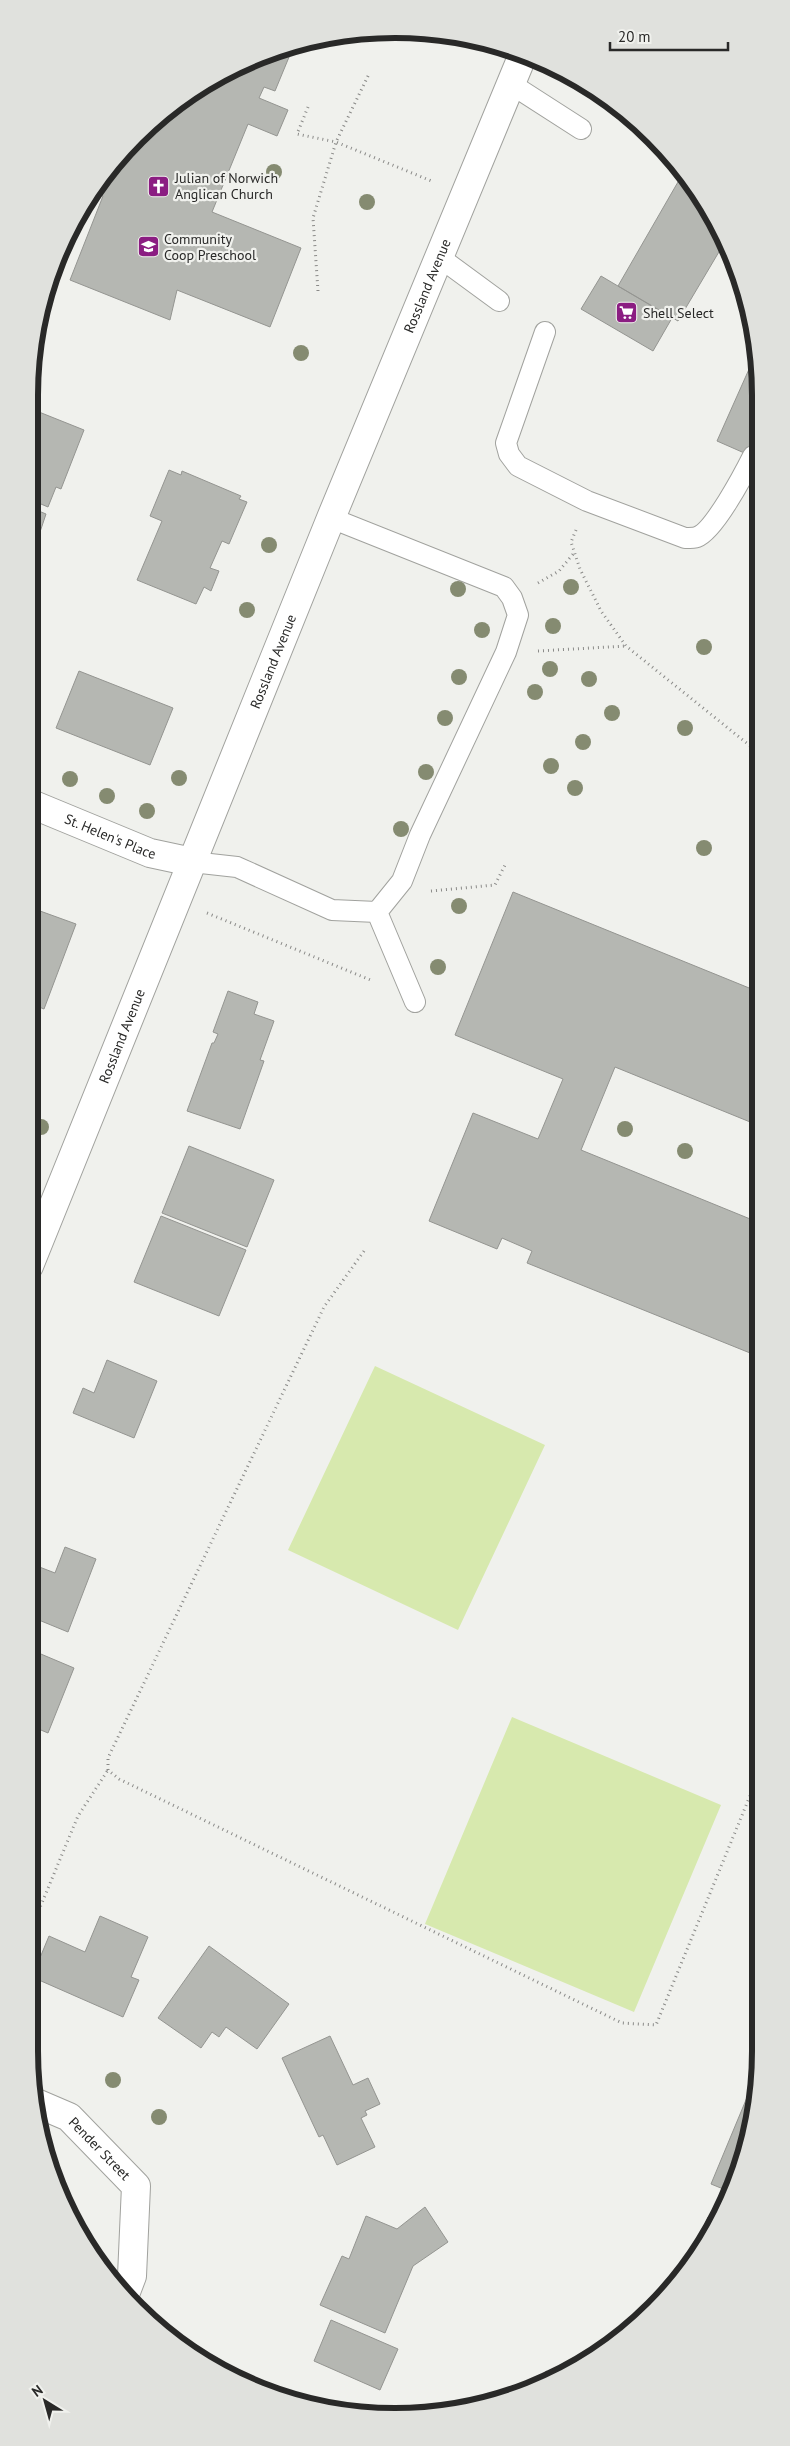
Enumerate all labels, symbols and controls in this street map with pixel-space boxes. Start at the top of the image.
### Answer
scale bar [610,20,728,52]
text: 20 m [618,27,651,46]
place label: Julian of Norwich Anglican Church [174,169,278,203]
church icon: Julian of Norwich Anglican Church [147,174,171,198]
place label: Community Coop Preschool [164,230,256,264]
school or university icon: Community Coop Preschool [136,235,160,259]
street label: Rossland Avenue [400,236,455,336]
supermarket icon: Shell Select [615,301,639,325]
place label: Shell Select [643,304,714,322]
street label: Rossland Avenue [246,612,300,711]
street label: St. Helen's Place [62,810,158,863]
street label: Rossland Avenue [95,986,149,1086]
street label: Pender Street [65,2113,134,2184]
north arrow [20,2376,70,2426]
text: N [28,2381,46,2401]

